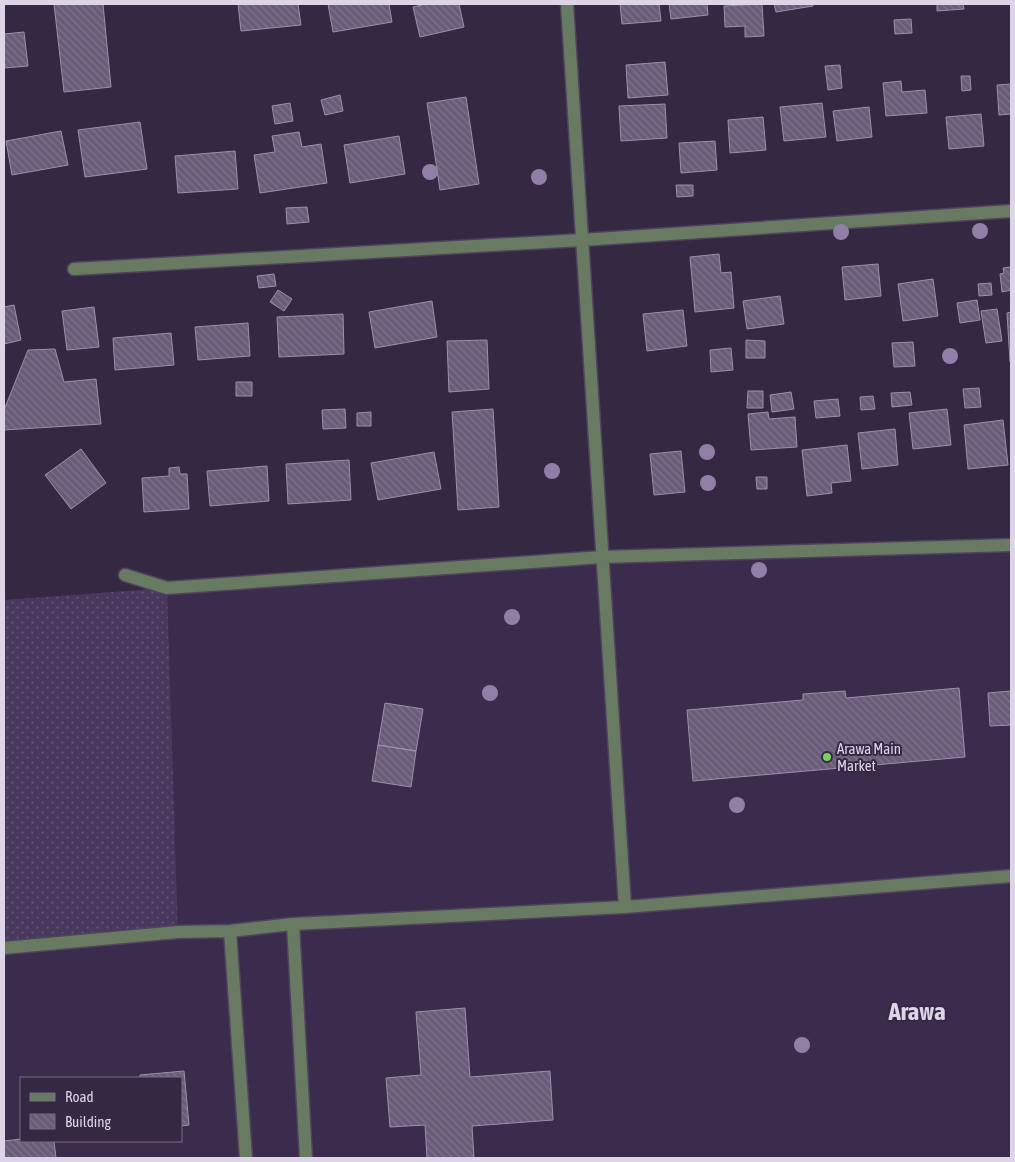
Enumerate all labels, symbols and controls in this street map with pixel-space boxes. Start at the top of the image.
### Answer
place label: Arawa Main Market [837,740,901,774]
marker: Arawa Main Market [821,751,833,763]
district label: Arawa [887,997,946,1025]
legend [20,1077,182,1142]
text: Road [65,1088,94,1105]
text: Building [65,1113,111,1130]

